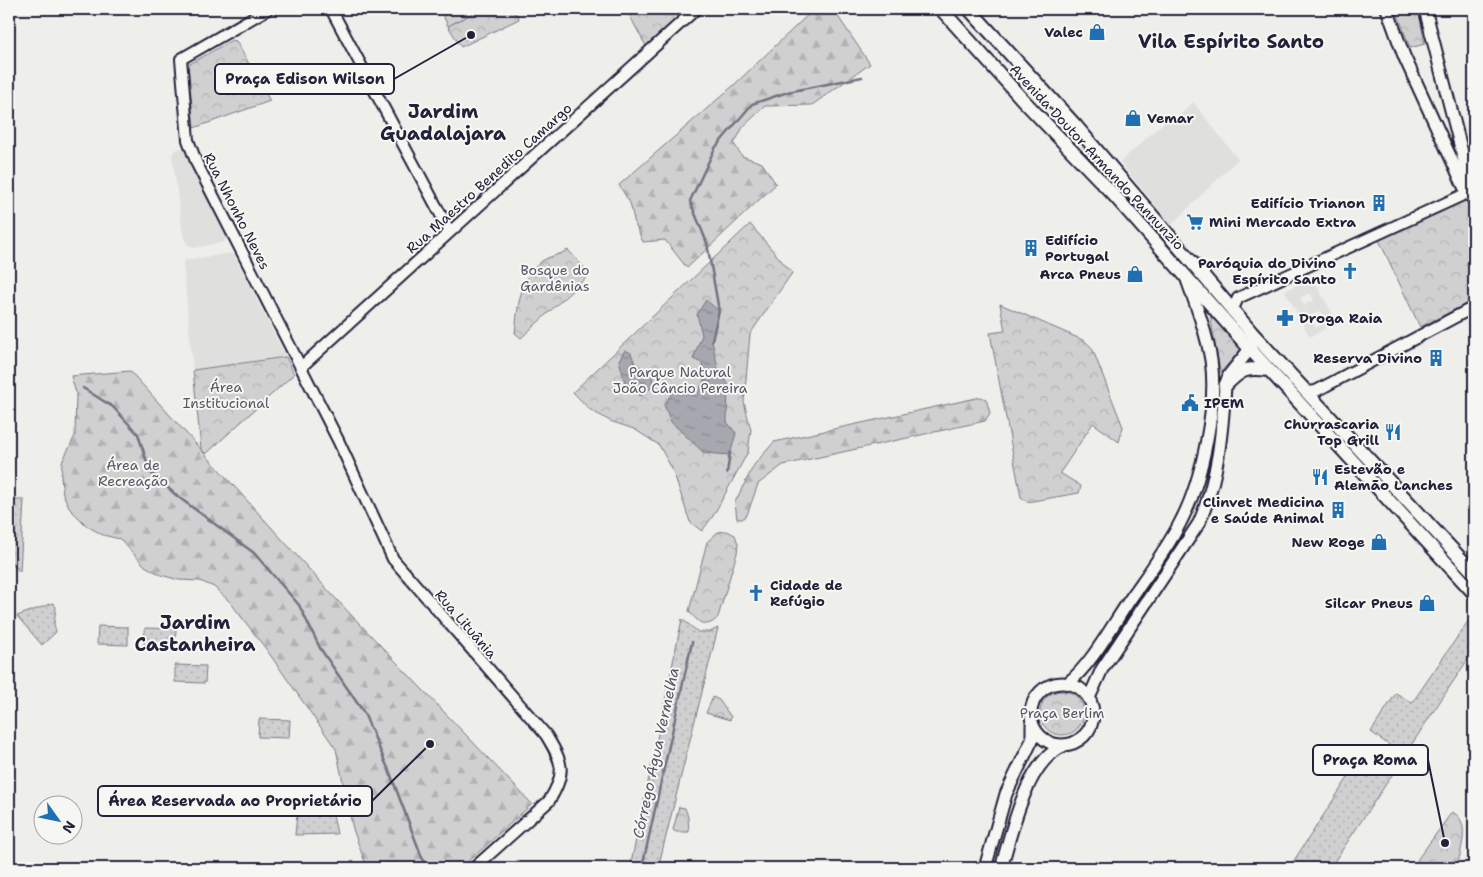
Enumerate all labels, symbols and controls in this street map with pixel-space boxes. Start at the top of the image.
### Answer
shop icon: Valec [1087,22,1107,42]
place label: Valec [1044,23,1083,41]
district label: Vila Espírito Santo [1138,29,1324,54]
street label: Avenida Doutor Armando Pannunzio [1006,60,1188,254]
callout: Praça Edison Wilson [215,64,394,94]
text: Praça Edison Wilson [225,69,385,89]
district label: Jardim Guadalajara [380,99,506,146]
street label: Rua Maestro Benedito Camargo [402,99,576,257]
shop icon: Vemar [1123,108,1143,128]
place label: Vemar [1147,109,1194,127]
street label: Rua Nhonho Neves [200,150,274,273]
building icon: Edifício Trianon [1369,193,1389,213]
place label: Edifício Trianon [1251,194,1365,212]
supermarket icon: Mini Mercado Extra [1185,212,1205,232]
place label: Mini Mercado Extra [1209,213,1356,231]
place label: Edifício Portugal [1045,231,1109,265]
building icon: Edifício Portugal [1021,238,1041,258]
place label: Paróquia do Divino Espírito Santo [1198,254,1336,288]
park label: Bosque do Gardênias [520,261,590,295]
church icon: Paróquia do Divino Espírito Santo [1340,261,1360,281]
shop icon: Arca Pneus [1125,264,1145,284]
place label: Arca Pneus [1040,265,1121,283]
pharmacy icon: Droga Raia [1275,308,1295,328]
place label: Droga Raia [1299,309,1383,327]
building icon: Reserva Divino [1426,348,1446,368]
place label: Reserva Divino [1313,349,1422,367]
park label: Parque Natural João Câncio Pereira [613,363,748,397]
park label: Área Institucional [183,378,270,412]
public building icon: IPEM [1180,393,1200,413]
place label: IPEM [1204,394,1245,412]
place label: Churrascaria Top Grill [1284,415,1379,449]
restaurant icon: Churrascaria Top Grill [1383,422,1403,442]
park label: Área de Recreação [98,456,168,490]
place label: Estevão e Alemão Lanches [1334,460,1453,494]
restaurant icon: Estevão e Alemão Lanches [1310,467,1330,487]
place label: Clinvet Medicina e Saúde Animal [1203,493,1324,527]
building icon: Clinvet Medicina e Saúde Animal [1328,500,1348,520]
shop icon: New Roge [1369,532,1389,552]
place label: New Roge [1291,533,1365,551]
place label: Cidade de Refúgio [770,576,843,610]
church icon: Cidade de Refúgio [746,583,766,603]
street label: Rua Lituânia [431,586,501,662]
shop icon: Silcar Pneus [1417,593,1437,613]
place label: Silcar Pneus [1325,594,1413,612]
district label: Jardim Castanheira [134,610,256,657]
water label: Córrego Água Vermelha [627,666,684,840]
park label: Praça Berlim [1020,704,1104,722]
callout: Praça Roma [1313,745,1428,775]
text: Praça Roma [1323,750,1418,770]
callout: Área Reservada ao Proprietário [98,786,372,816]
text: Área Reservada ao Proprietário [108,790,362,811]
north arrow [32,794,82,844]
text: N [58,818,79,837]

